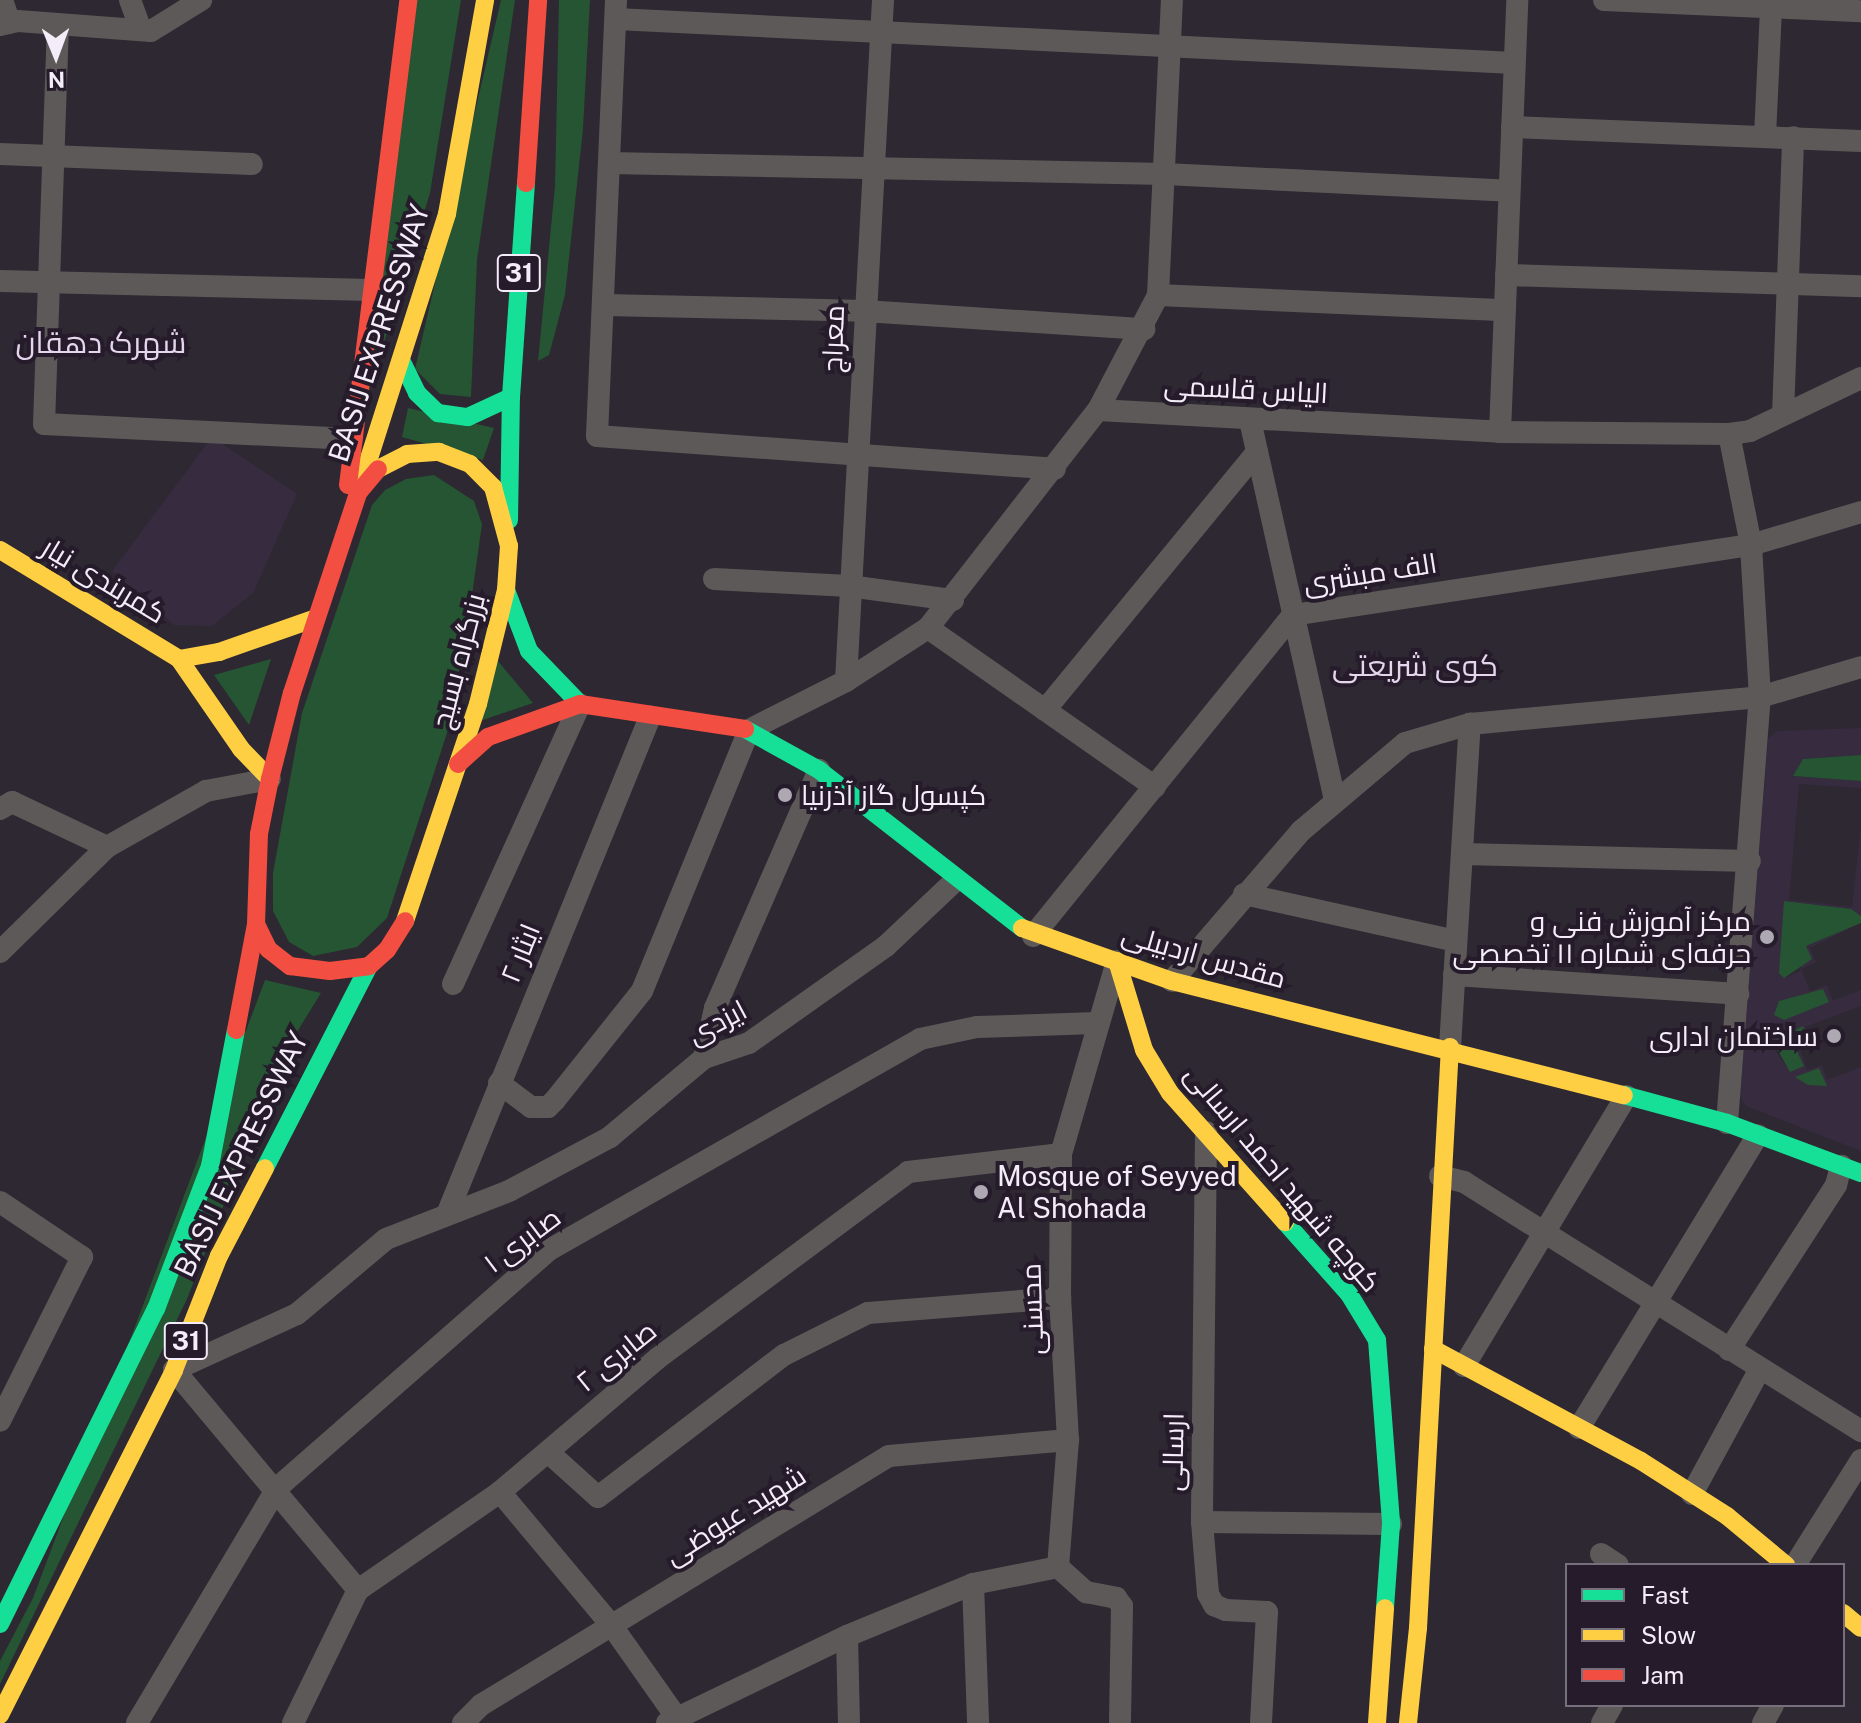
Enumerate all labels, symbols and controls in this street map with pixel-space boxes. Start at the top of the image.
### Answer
north arrow [16,16,96,96]
text: N [48,67,65,93]
street label: BASIJ EXPRESSWAY [321,200,437,466]
road number: 31 [495,251,543,295]
street label: معراج [815,304,851,374]
district label: شهرک دهقان [16,324,186,360]
street label: الیاس قاسمی [1163,368,1329,410]
street label: کمربندی نیار [36,530,172,630]
street label: الف مبشری [1301,546,1439,600]
street label: بزرگراه بسیج [424,590,492,732]
district label: کوی شریعتی [1332,647,1498,683]
place label: کپسول گاز آذرنیا [801,778,986,812]
marker: کپسول گاز آذرنیا [776,786,794,804]
place label: مرکز آموزش فنی و حرفه‌ای شماره ۱۱ تخصصی [1453,904,1751,970]
street label: مقدس اردبیلی [1118,917,1290,995]
street label: ایثار ۲ [493,919,547,987]
marker: مرکز آموزش فنی و حرفه‌ای شماره ۱۱ تخصصی [1758,928,1776,946]
street label: ایزدی [682,993,752,1051]
place label: ساختمان اداری [1649,1019,1818,1053]
street label: BASIJ EXPRESSWAY [167,1026,315,1282]
marker: ساختمان اداری [1825,1027,1843,1045]
street label: کوچه شهید احمد ارسالی [1178,1058,1388,1298]
place label: Mosque of Seyyed Al Shohada [997,1159,1237,1225]
marker: Mosque of Seyyed Al Shohada [972,1183,990,1201]
street label: صابری ۱ [477,1200,567,1280]
street label: محسنی [1014,1262,1050,1356]
street label: صابری ۲ [569,1313,663,1399]
road number: 31 [162,1319,210,1363]
street label: ارسالی [1156,1412,1190,1492]
street label: شهید عیوضی [658,1458,812,1572]
legend [1565,1563,1845,1707]
text: Fast [1641,1581,1689,1609]
text: Slow [1641,1621,1696,1649]
text: Jam [1641,1661,1684,1689]

